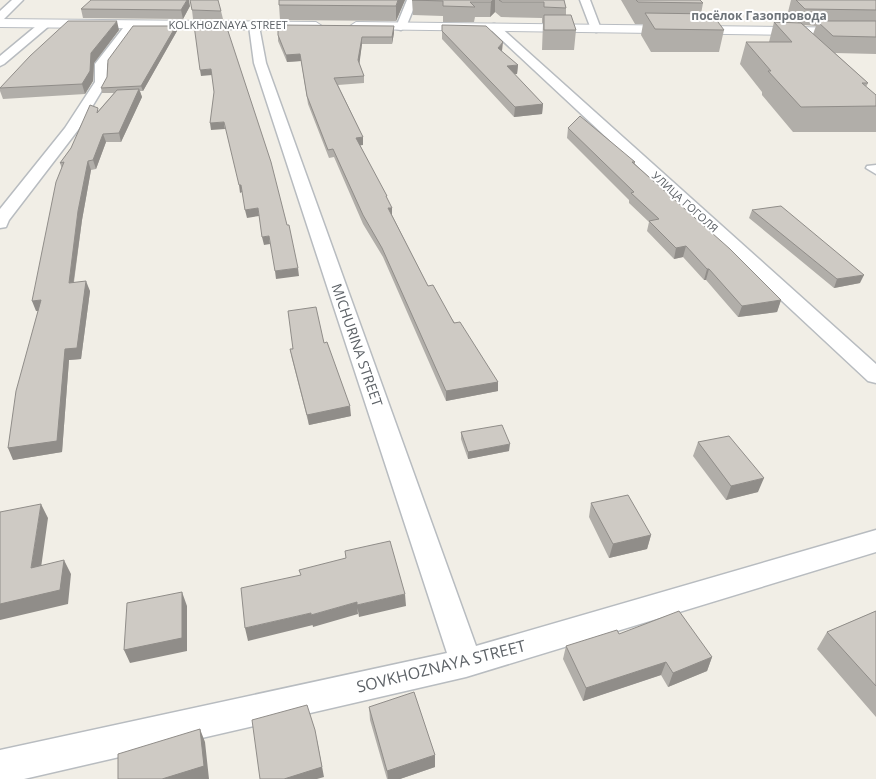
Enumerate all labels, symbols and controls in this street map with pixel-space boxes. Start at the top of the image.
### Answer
district label: посёлок Газопровода [691,7,827,24]
street label: KOLKHOZNAYA STREET [168,17,288,32]
street label: УЛИЦА ГОГОЛЯ [649,168,722,235]
street label: MICHURINA STREET [328,281,388,409]
street label: SOVKHOZNAYA STREET [354,634,528,698]

